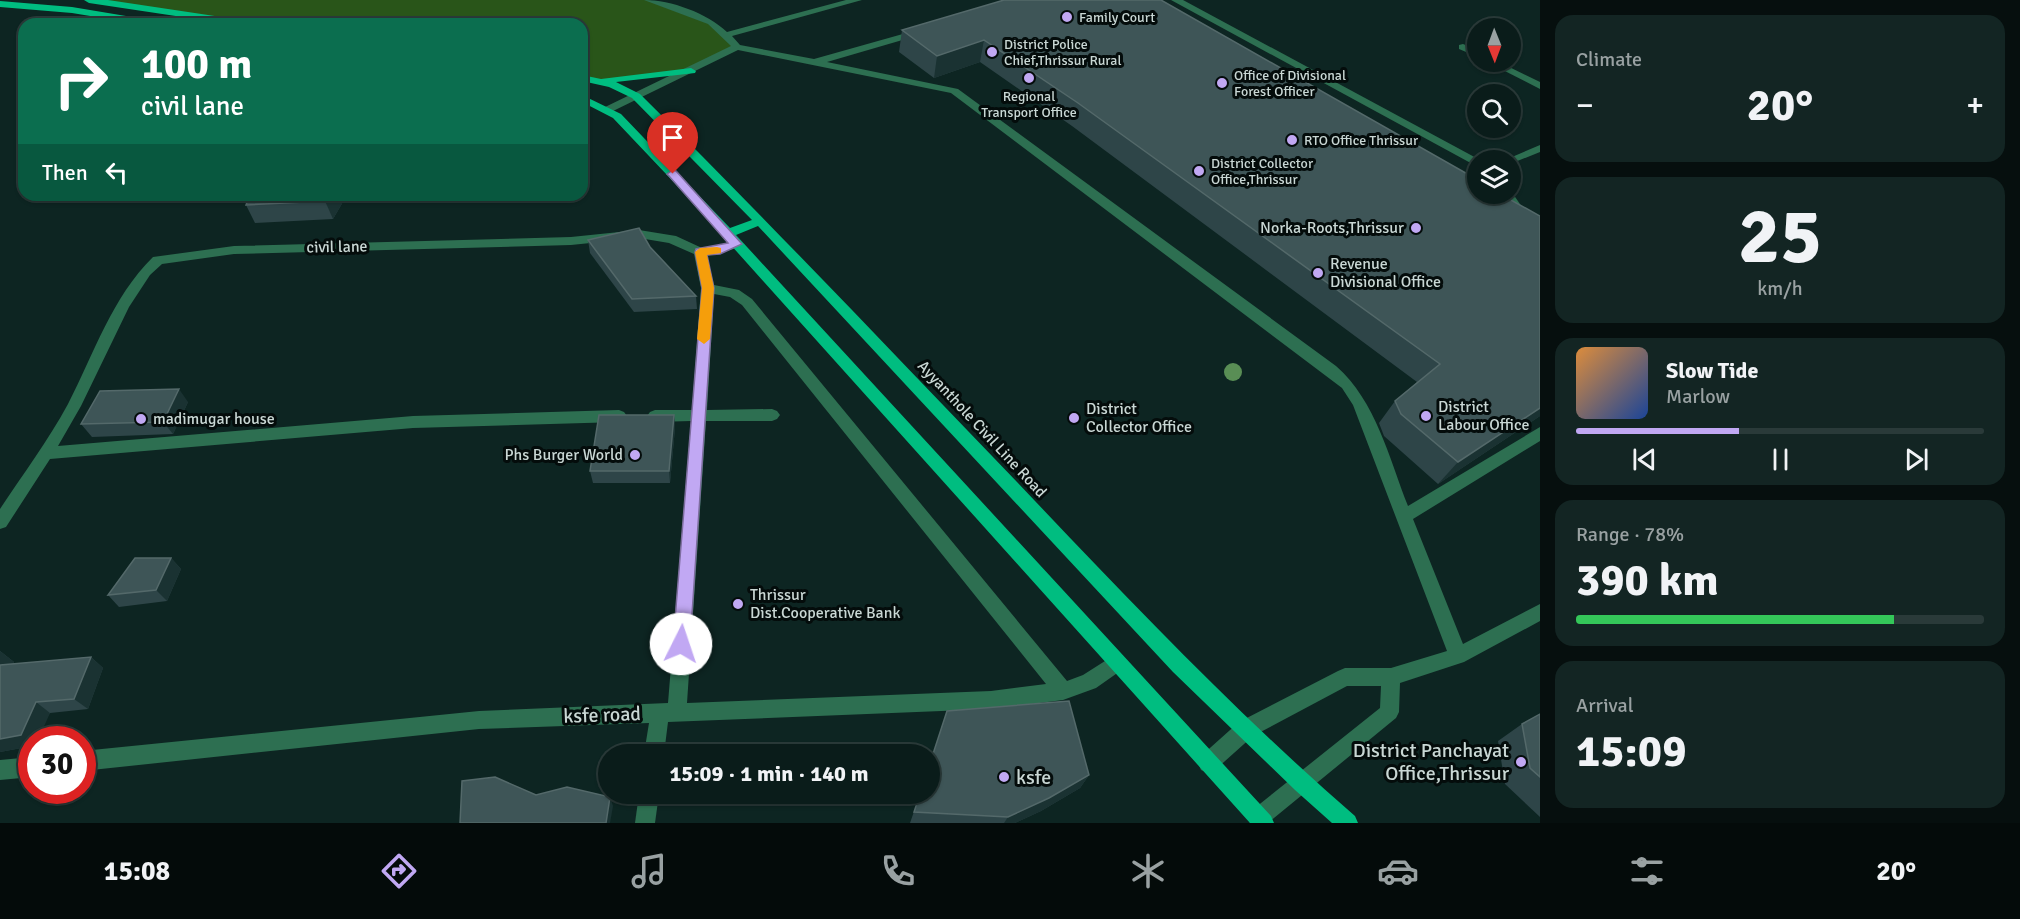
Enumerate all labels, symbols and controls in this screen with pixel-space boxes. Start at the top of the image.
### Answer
place label: Family Court [1079,9,1155,26]
marker: Family Court [1060,10,1074,24]
north arrow [1467,18,1521,72]
map controls [1467,18,1521,204]
place label: District Police Chief,Thrissur Rural [1004,36,1122,69]
text: 100 m [141,39,252,90]
icon: right [42,42,120,120]
marker: District Police Chief,Thrissur Rural [985,45,999,59]
text: Climate [1576,47,1642,72]
place label: Office of Divisional Forest Officer [1234,67,1346,100]
marker: Regional Transport Office [1022,71,1036,85]
marker: Office of Divisional Forest Officer [1215,76,1229,90]
text: 20° [1747,78,1813,133]
button: search [1467,84,1521,138]
text: − [1576,85,1594,126]
text: + [1966,85,1984,126]
place label: Regional Transport Office [981,88,1077,121]
text: civil lane [141,90,244,123]
pin [647,112,698,174]
icon: arrive [656,121,689,154]
place label: RTO Office Thrissur [1304,132,1419,149]
marker: RTO Office Thrissur [1285,133,1299,147]
button: layers [1467,150,1521,204]
place label: District Collector Office,Thrissur [1211,155,1314,188]
icon: left [100,156,133,189]
text: Then [42,159,88,186]
marker: District Collector Office,Thrissur [1192,164,1206,178]
text: 25 [1738,189,1822,285]
place label: Norka-Roots,Thrissur [1260,218,1404,238]
marker: Norka-Roots,Thrissur [1409,221,1423,235]
street label: civil lane [306,236,368,258]
place label: Revenue Divisional Office [1330,254,1441,292]
marker: Revenue Divisional Office [1311,266,1325,280]
text: km/h [1757,276,1803,301]
street label: Ayyanthole Civil Line Road [913,356,1051,502]
text: Slow Tide [1666,357,1758,384]
text: Marlow [1666,384,1730,409]
place label: District Labour Office [1438,397,1529,435]
place label: District Collector Office [1086,399,1192,437]
place label: madimugar house [153,409,275,429]
marker: District Labour Office [1419,409,1433,423]
marker: District Collector Office [1067,411,1081,425]
marker: madimugar house [134,412,148,426]
icon: previous [1628,443,1661,476]
icon: pause [1764,443,1797,476]
icon: next [1900,443,1933,476]
place label: Phs Burger World [504,445,623,465]
marker: Phs Burger World [628,448,642,462]
text: Range · 78% [1576,522,1684,547]
text: 390 km [1576,553,1719,608]
place label: Thrissur Dist.Cooperative Bank [750,585,900,623]
marker: Thrissur Dist.Cooperative Bank [731,597,745,611]
position arrow [649,612,713,676]
text: Arrival [1576,693,1634,718]
street label: ksfe road [563,701,641,729]
text: 15:09 [1576,724,1686,779]
speed limit sign: 30 [18,726,96,804]
place label: District Panchayat Office,Thrissur [1353,738,1510,786]
marker: District Panchayat Office,Thrissur [1514,755,1528,769]
text: 15:09 · 1 min · 140 m [669,760,869,787]
place label: ksfe [1016,765,1051,790]
marker: ksfe [997,770,1011,784]
icon: directions [378,850,420,892]
icon: music [628,850,670,892]
icon: phone [877,850,919,892]
icon: climate [1127,850,1169,892]
icon: car [1377,850,1419,892]
icon: filters [1626,850,1668,892]
text: 15:08 [104,855,170,888]
text: 20° [1876,855,1916,888]

